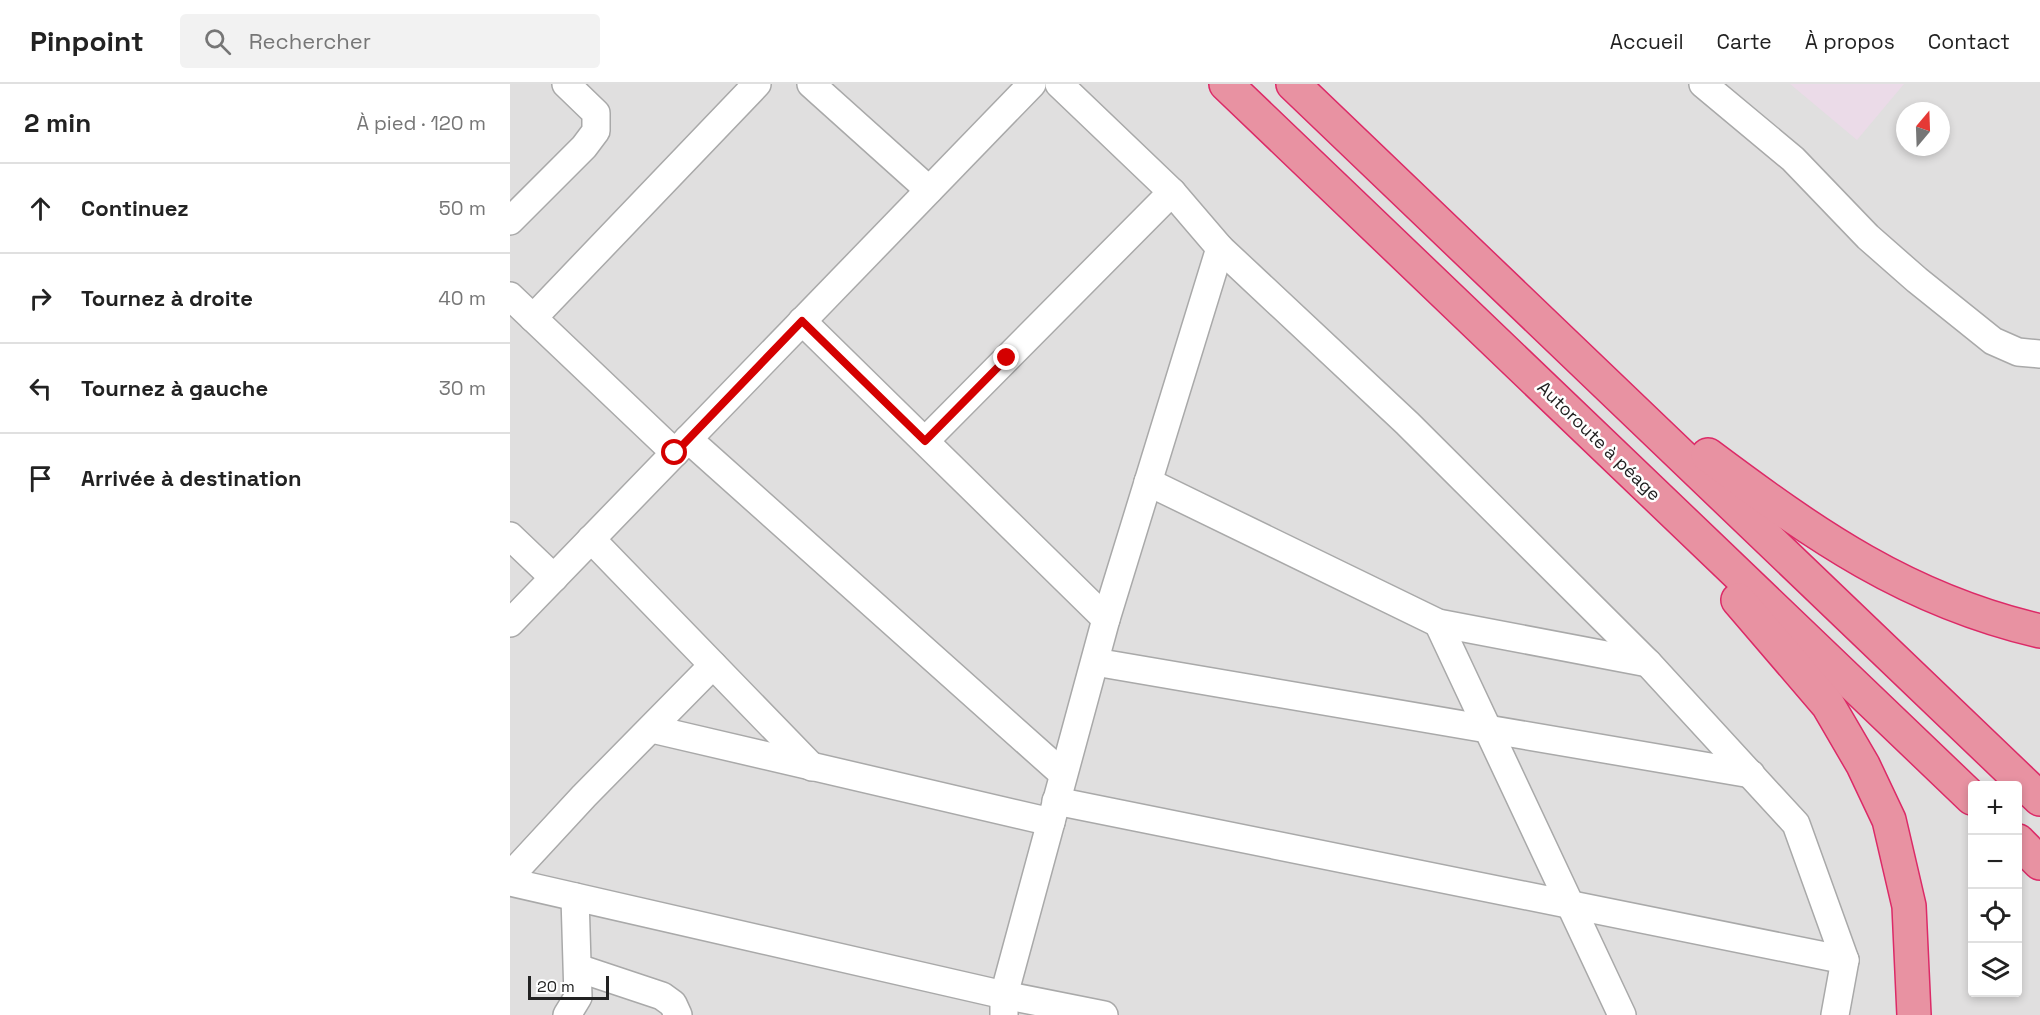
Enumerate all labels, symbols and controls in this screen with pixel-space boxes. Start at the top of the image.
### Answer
search box [180,14,600,68]
text: Pinpoint [30,23,144,59]
icon: search [201,25,234,58]
text: Rechercher [249,27,371,55]
text: Accueil [1610,28,1684,55]
text: Carte [1717,28,1772,55]
text: À propos [1805,28,1895,55]
text: Contact [1928,28,2010,55]
north arrow [1896,102,1950,156]
text: 2 min [24,106,91,140]
text: À pied · 120 m [356,110,486,136]
icon: ahead [24,192,57,225]
text: Continuez [81,194,189,222]
text: 50 m [439,195,486,221]
icon: right [24,282,57,315]
text: Tournez à droite [81,284,253,312]
text: 40 m [438,285,486,311]
route end [993,344,1019,370]
icon: left [24,372,57,405]
text: Tournez à gauche [81,374,268,402]
text: 30 m [439,375,486,401]
street label: Autoroute à péage [1533,376,1666,505]
route start [661,439,687,465]
icon: arrive [24,462,57,495]
text: Arrivée à destination [81,464,302,492]
map controls [1968,781,2022,997]
button: + [1968,781,2022,835]
button: − [1968,835,2022,889]
button: locate [1968,889,2022,943]
button: layers [1968,943,2022,997]
scale bar [528,973,609,1000]
text: 20 m [537,976,575,997]

